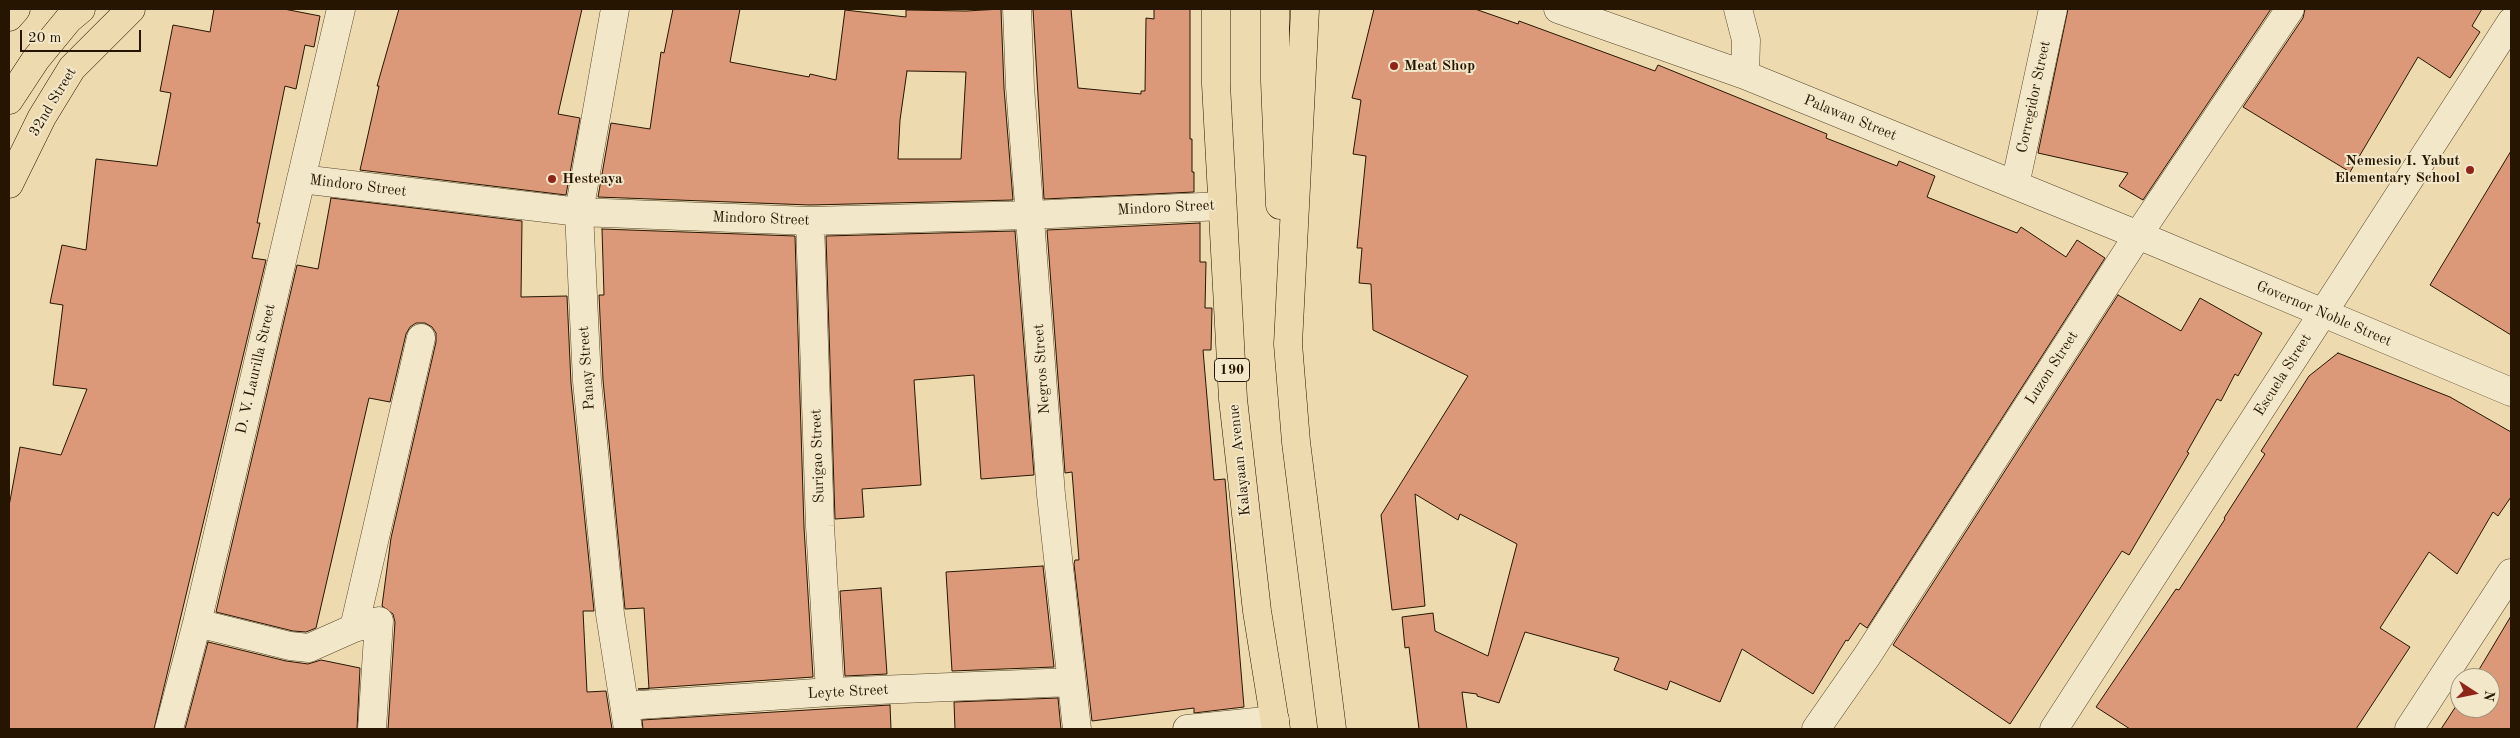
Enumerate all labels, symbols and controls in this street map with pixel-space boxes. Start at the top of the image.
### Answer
scale bar [22,20,144,52]
text: 20 m [28,31,62,46]
street label: Corregidor Street [2013,39,2055,155]
place label: Meat Shop [1404,57,1475,75]
marker: Meat Shop [1388,60,1400,72]
street label: 32nd Street [25,64,81,140]
street label: Palawan Street [1801,91,1899,145]
place label: Nemesio I. Yabut Elementary School [2334,152,2460,187]
marker: Nemesio I. Yabut Elementary School [2464,164,2476,176]
place label: Hesteaya [562,170,623,188]
street label: Mindoro Street [309,171,407,201]
marker: Hesteaya [546,173,558,185]
street label: Mindoro Street [1117,196,1215,220]
street label: Mindoro Street [712,208,810,230]
street label: Governor Noble Street [2254,277,2394,351]
street label: D. V. Laurilla Street [232,302,280,436]
street label: Negros Street [1030,323,1054,415]
street label: Panay Street [575,325,599,411]
street label: Luzon Street [2022,328,2082,408]
street label: Escuela Street [2251,330,2315,420]
road number: 190 [1214,358,1250,382]
street label: Kalayaan Avenue [1225,403,1255,517]
street label: Surigao Street [807,409,829,503]
north arrow [2450,668,2500,718]
street label: Leyte Street [807,681,889,703]
text: N [2481,689,2497,702]

